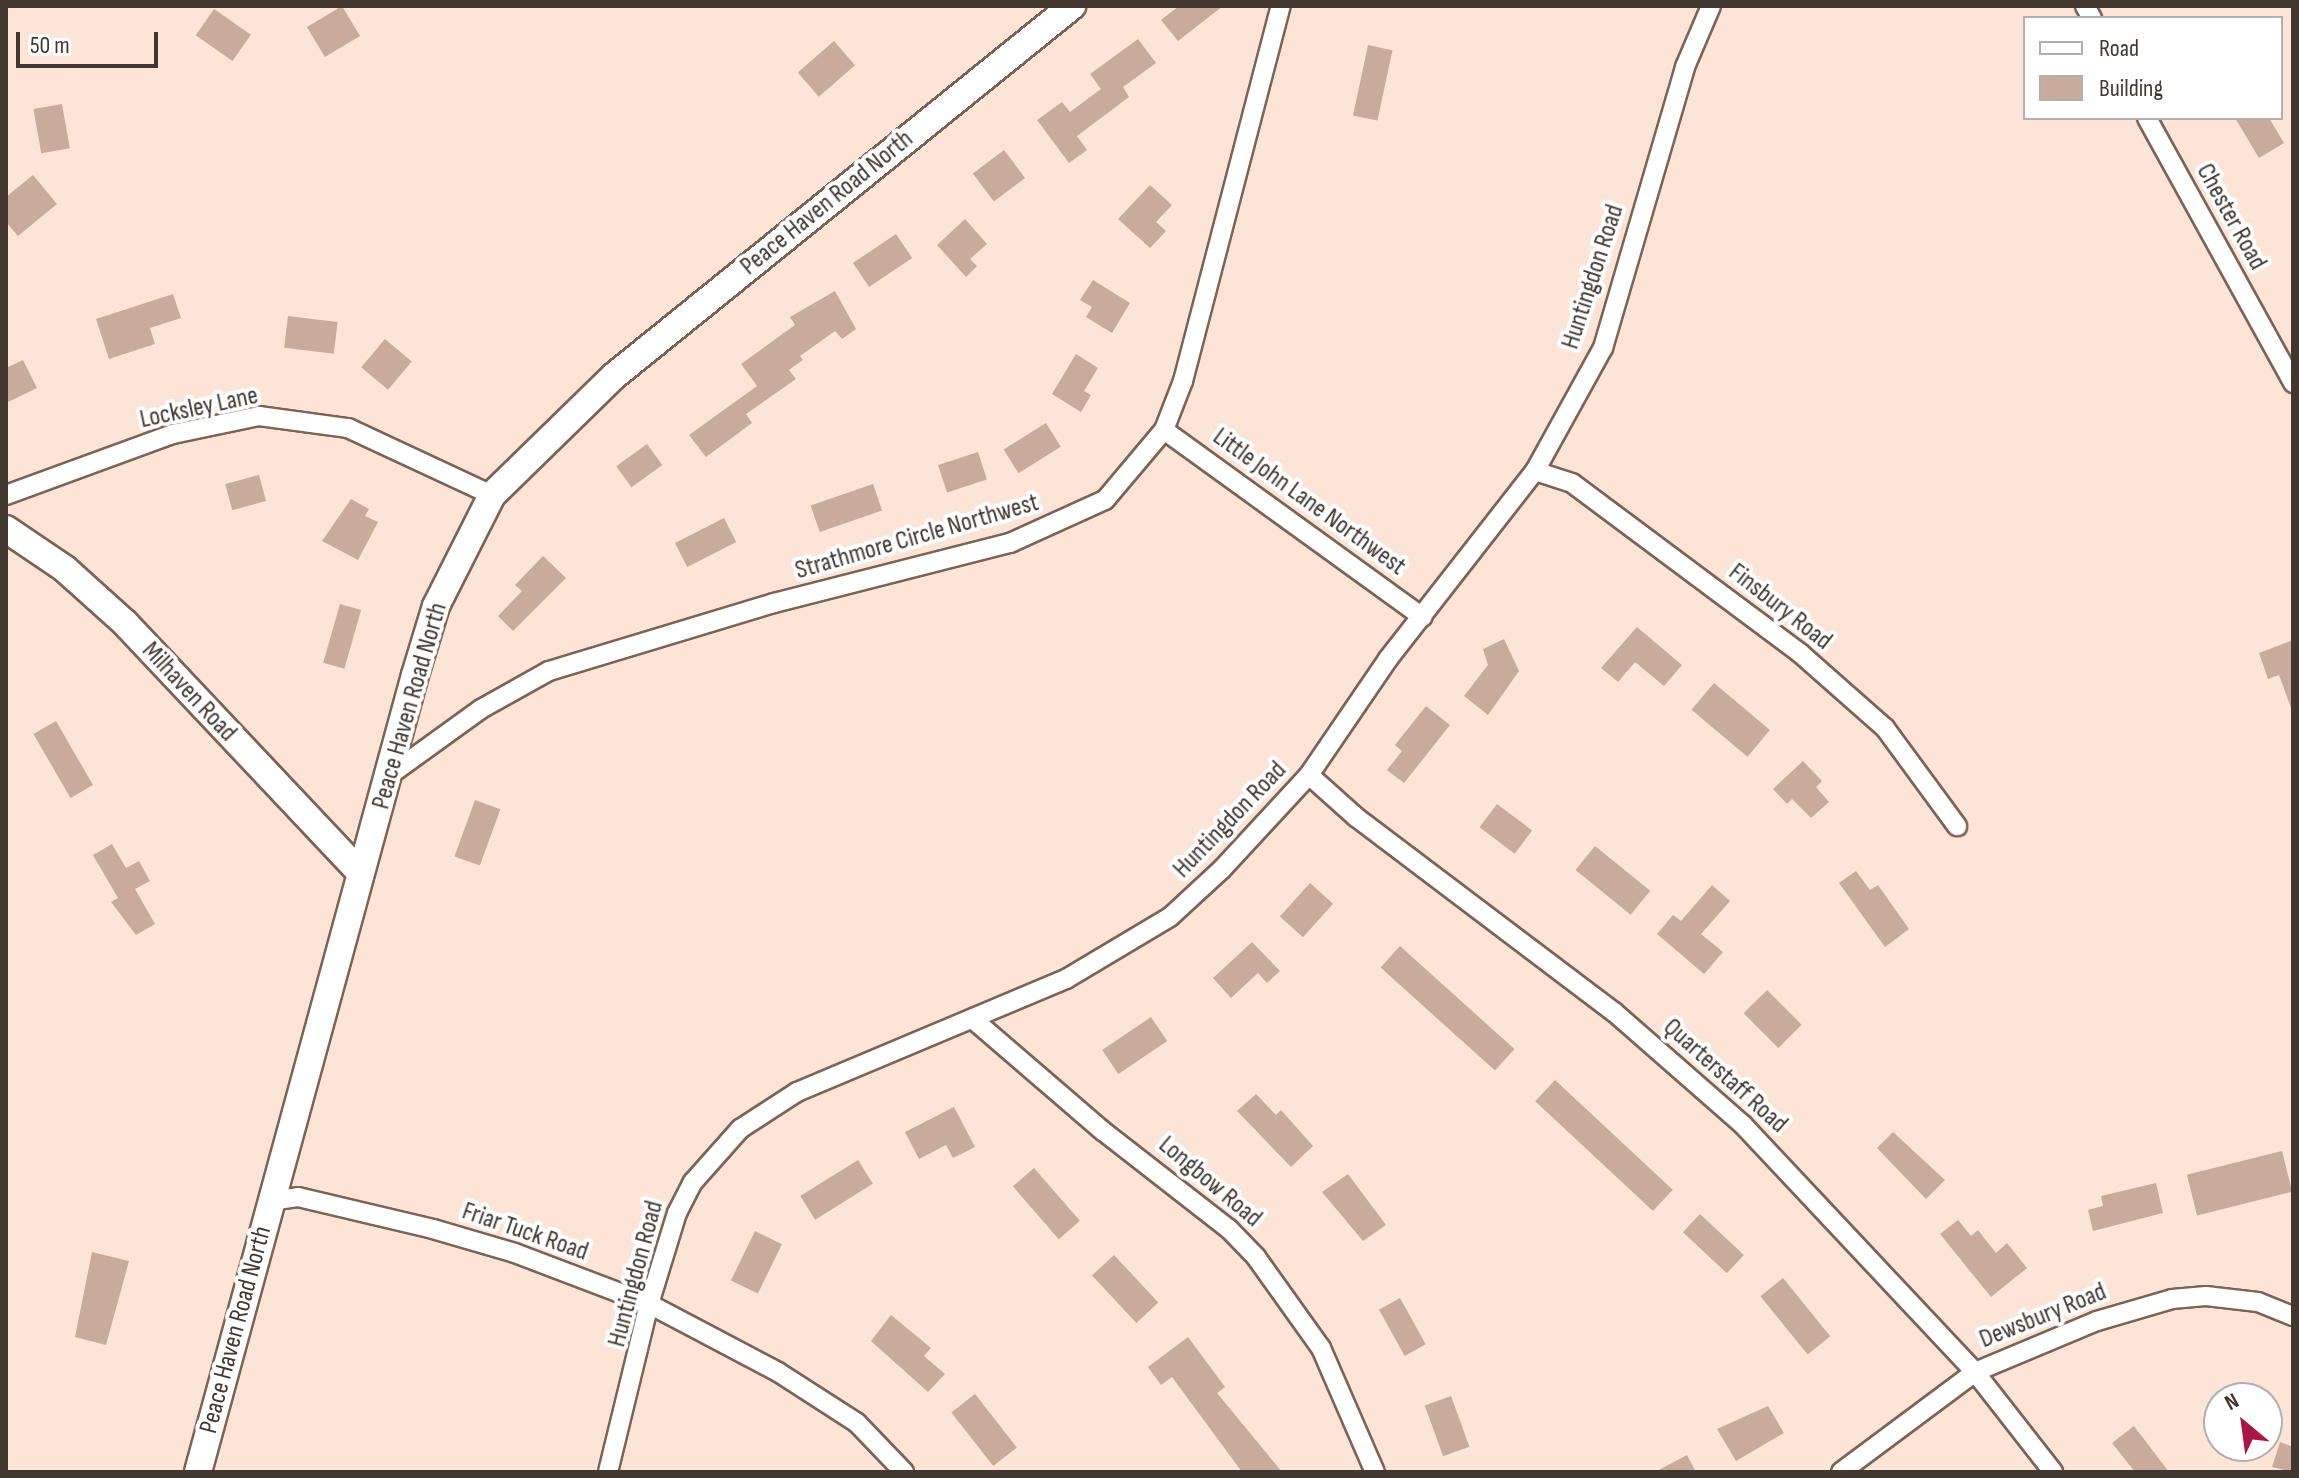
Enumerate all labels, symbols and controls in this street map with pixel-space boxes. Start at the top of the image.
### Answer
scale bar [20,16,162,66]
legend [2023,16,2283,120]
text: 50 m [30,31,70,60]
text: Road [2099,34,2139,63]
text: Building [2099,74,2163,103]
street label: Peace Haven Road North [734,124,920,282]
street label: Chester Road [2189,158,2273,276]
street label: Huntingdon Road [1555,201,1631,353]
street label: Locksley Lane [137,380,261,436]
street label: Little John Lane Northwest [1207,422,1411,582]
street label: Strathmore Circle Northwest [792,487,1042,587]
street label: Finsbury Road [1722,557,1838,657]
street label: Peace Haven Road North [366,599,454,813]
street label: Milhaven Road [135,636,243,748]
street label: Huntingdon Road [1167,755,1293,885]
street label: Quarterstaff Road [1657,1012,1793,1140]
street label: Longbow Road [1152,1130,1268,1234]
street label: Friar Tuck Road [458,1196,592,1268]
street label: Huntingdon Road [602,1198,670,1350]
street label: Peace Haven Road North [193,1223,279,1437]
street label: Dewsbury Road [1975,1276,2111,1356]
north arrow [2203,1382,2283,1462]
text: N [2220,1388,2244,1417]

